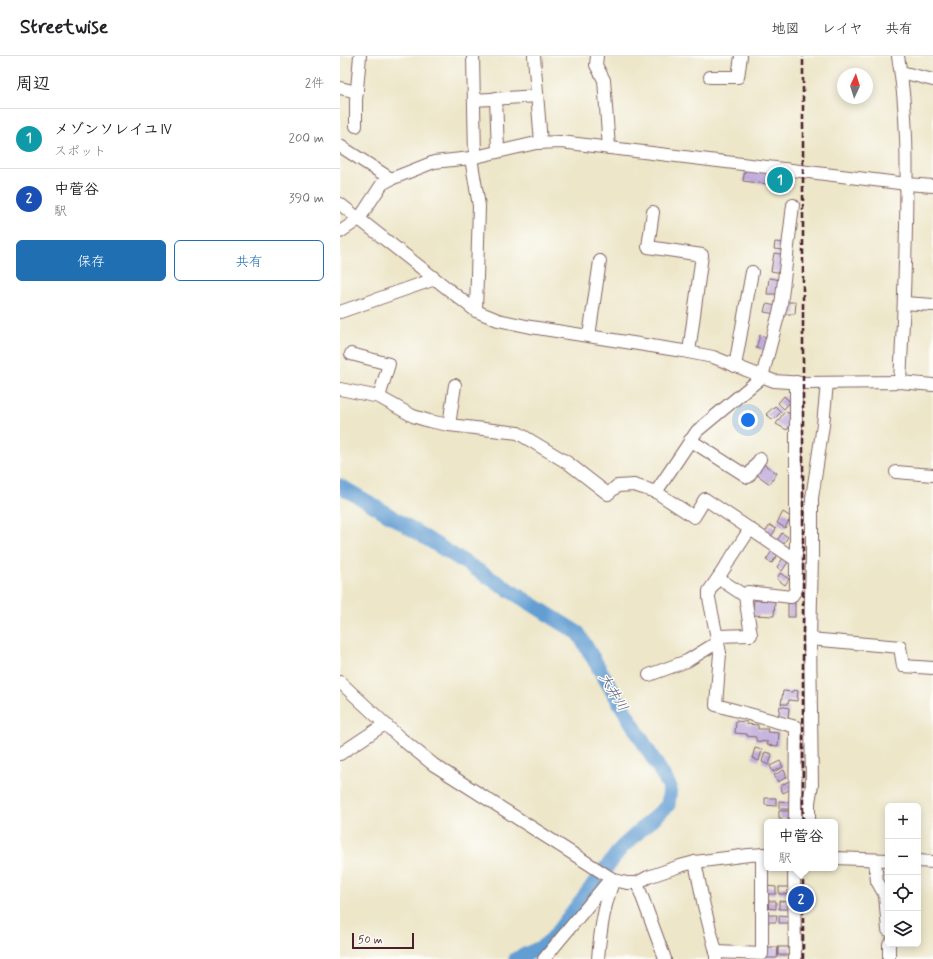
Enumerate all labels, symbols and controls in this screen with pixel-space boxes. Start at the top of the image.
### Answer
text: Streetwise [20,15,108,40]
text: 地図 [772,20,800,38]
text: レイヤ [822,20,863,38]
text: 共有 [885,20,913,38]
north arrow [837,68,873,104]
text: 周辺 [16,73,50,95]
text: 2件 [305,75,324,92]
text: メゾンソレイユⅣ [54,120,173,140]
text: 1 [26,130,32,147]
text: 200 m [289,130,324,147]
text: スポット [54,143,106,160]
pin: 1 [767,165,793,195]
text: 中菅谷 [54,180,99,200]
text: 2 [26,190,32,207]
text: 390 m [289,190,324,207]
text: 駅 [54,203,67,220]
button: 保存 [16,240,166,281]
button: 共有 [174,240,324,281]
your location [738,410,758,430]
water label: 大井川 [595,670,632,715]
map controls [885,803,921,947]
button: + [885,803,921,839]
popup [764,819,838,871]
text: 中菅谷 [778,827,824,847]
button: − [885,839,921,875]
text: 駅 [778,850,792,867]
button: locate [885,875,921,911]
pin: 2 [788,884,814,914]
button: layers [885,911,921,947]
scale bar [352,931,414,950]
text: 50 m [358,933,383,947]

